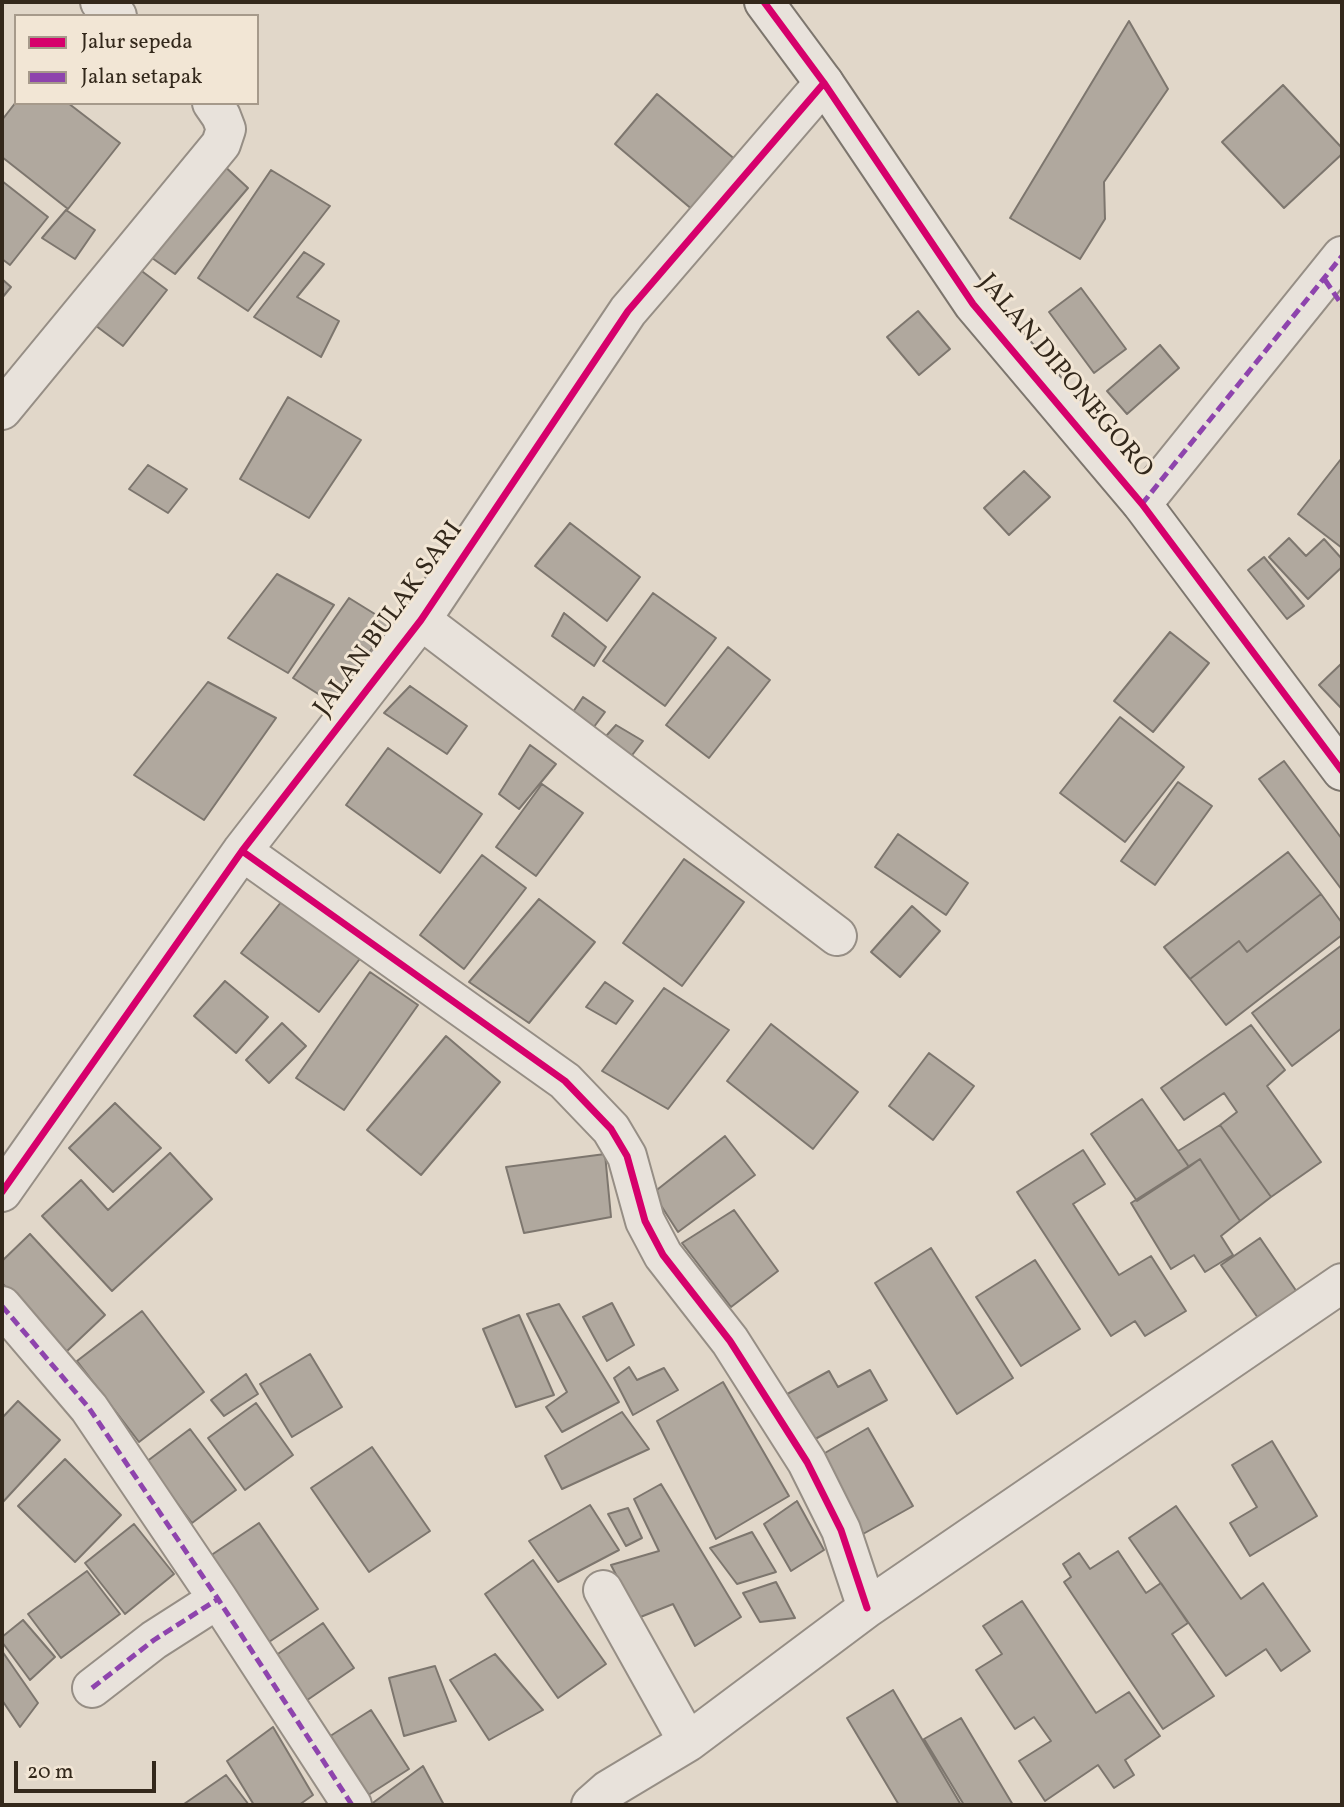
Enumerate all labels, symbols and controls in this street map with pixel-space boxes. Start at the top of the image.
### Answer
legend [14,14,259,105]
text: Jalur sepeda [81,28,193,57]
text: Jalan setapak [81,63,203,92]
street label: JALAN DIPONEGORO [970,269,1158,485]
street label: JALAN BULAK SARI [309,516,471,724]
scale bar [18,1748,159,1792]
text: 20 m [27,1758,73,1787]

